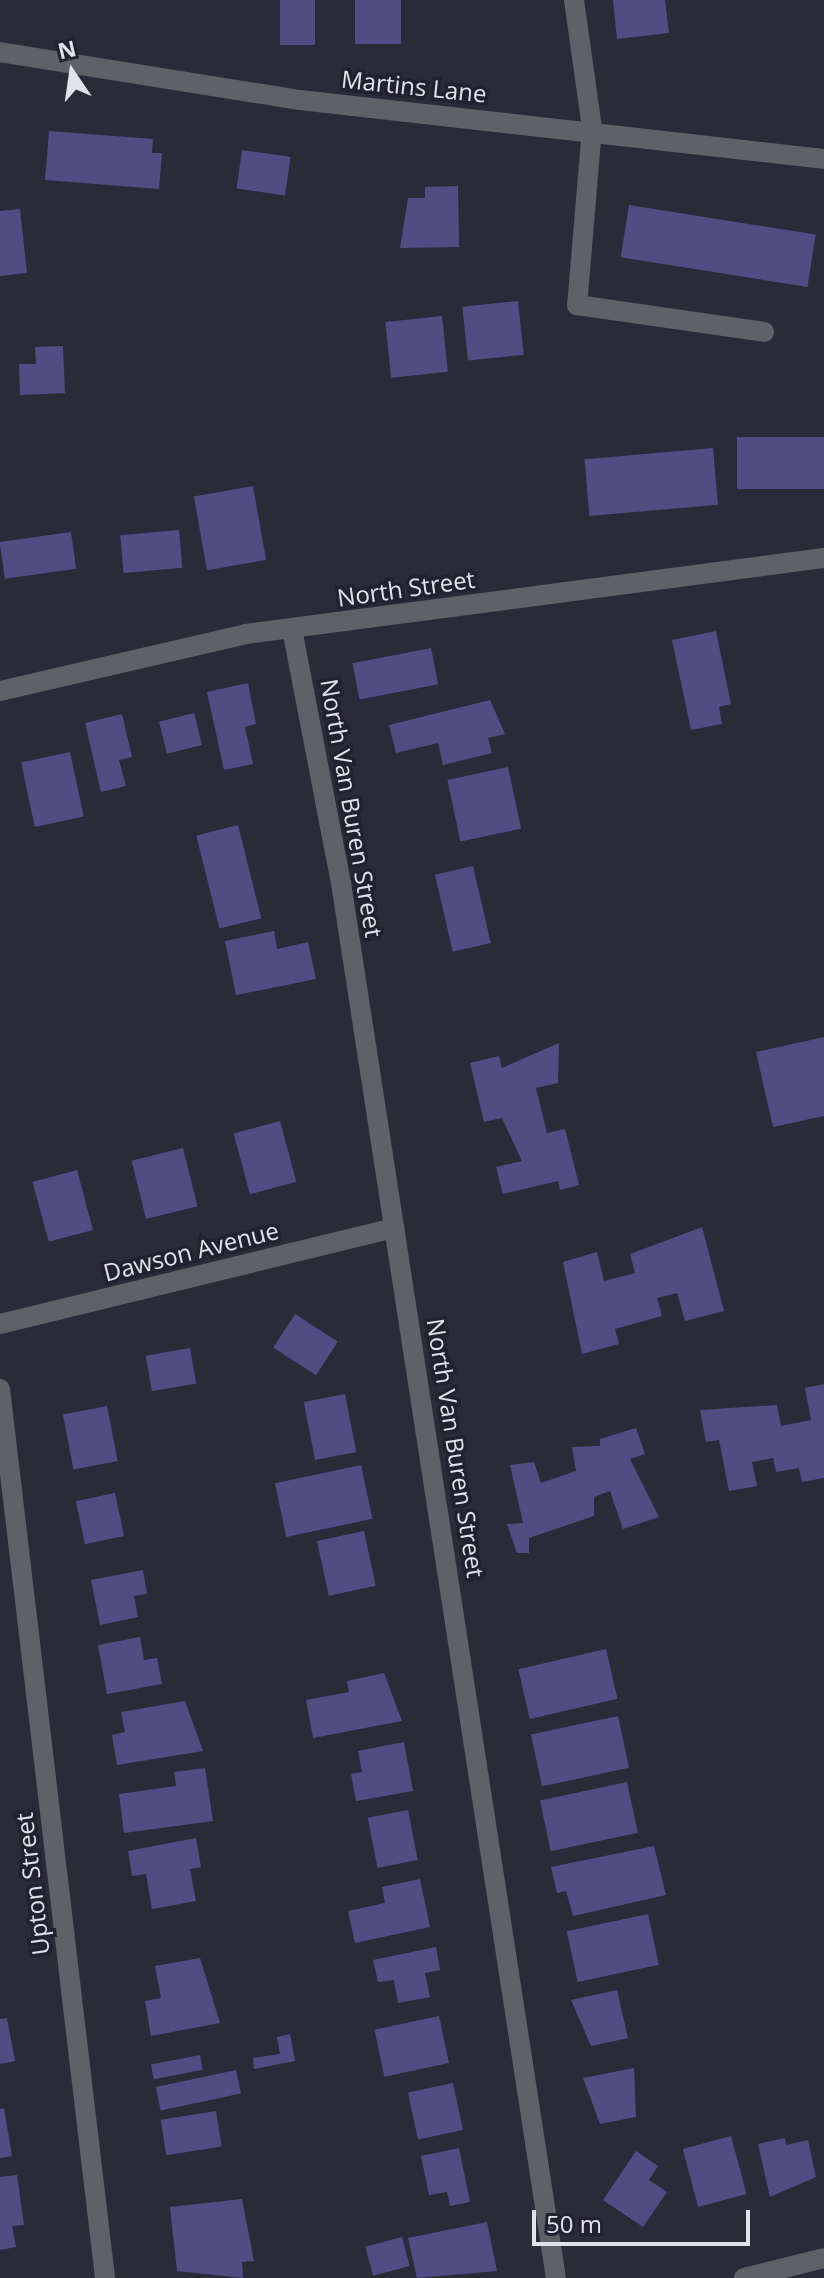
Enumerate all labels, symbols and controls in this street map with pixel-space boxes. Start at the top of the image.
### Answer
north arrow [32,32,112,112]
text: N [55,32,79,65]
street label: Martins Lane [340,64,488,108]
street label: North Street [335,564,477,612]
street label: North Van Buren Street [315,677,389,939]
street label: Dawson Avenue [100,1215,282,1287]
street label: North Van Buren Street [421,1316,491,1580]
street label: Upton Street [9,1811,55,1957]
scale bar [536,2194,754,2244]
text: 50 m [546,2207,602,2240]

